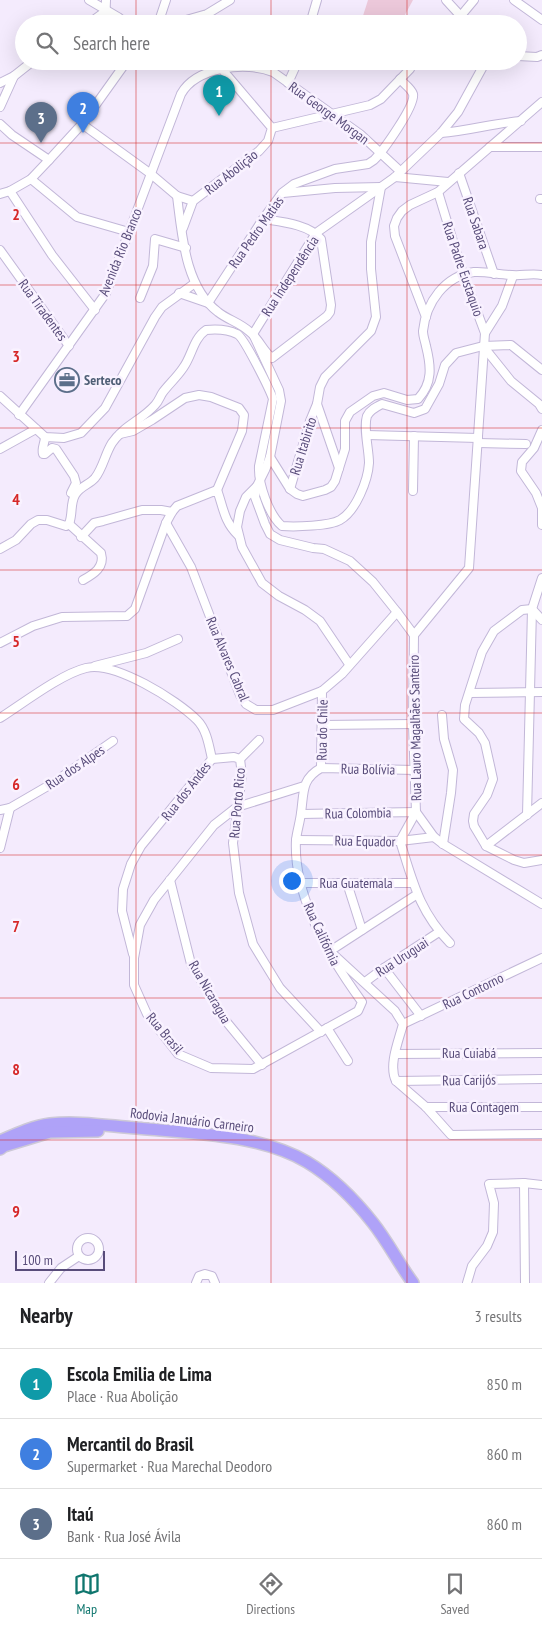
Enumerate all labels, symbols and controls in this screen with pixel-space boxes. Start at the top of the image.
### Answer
search box [15,15,527,70]
icon: search [33,29,61,57]
text: Search here [73,31,150,55]
pin: 1 [203,75,235,116]
street label: Rua George Morgan [285,78,373,148]
pin: 2 [67,92,99,133]
pin: 3 [25,102,57,143]
street label: Rua Abolição [201,146,261,198]
street label: Rua Pedro Matias [225,192,288,271]
street label: Rua Sabara [459,195,493,251]
text: 2 [12,204,20,224]
street label: Avenida Rio Branco [94,206,146,298]
street label: Rua Padre Eustaquio [438,219,488,319]
street label: Rua Independência [257,232,323,320]
street label: Rua Tiradentes [15,276,72,345]
text: 3 [12,346,20,366]
office icon: Serteco [54,367,80,393]
place label: Serteco [84,371,122,389]
street label: Rua Itabirito [286,415,320,477]
text: 4 [12,489,20,509]
street label: Rua Alvares Cabral [202,614,254,705]
text: 5 [12,631,20,651]
street label: Rua Lauro Magalhães Santeiro [405,655,425,801]
street label: Rua do Chile [312,699,332,761]
street label: Rua dos Alpes [42,741,108,793]
street label: Rua dos Andes [157,758,215,824]
street label: Rua Bolívia [341,760,395,778]
street label: Rua Porto Rico [225,767,249,839]
text: 6 [12,774,20,794]
street label: Rua Colombia [325,803,391,823]
street label: Rua Equador [334,831,396,851]
your location [279,868,305,894]
street label: Rua Guatemala [319,874,393,892]
street label: Rua Califórnia [300,900,344,968]
text: 7 [12,916,20,936]
street label: Rua Uruguai [372,933,432,981]
street label: Rua Nicaragua [185,957,235,1027]
street label: Rua Contorno [440,969,506,1013]
street label: Rua Brasil [143,1009,188,1058]
street label: Rua Cuiabá [442,1044,496,1062]
text: 8 [12,1059,20,1079]
street label: Rua Carijós [442,1071,496,1089]
street label: Rua Contagem [449,1098,519,1116]
street label: Rodovia Januário Carneiro [129,1103,255,1137]
text: 9 [12,1201,20,1221]
scale bar [15,1248,105,1271]
text: 100 m [22,1251,53,1269]
text: Nearby [20,1302,73,1329]
text: 3 results [475,1306,522,1326]
text: Escola Emilia de Lima [67,1362,212,1386]
text: 1 [32,1374,40,1394]
text: 850 m [487,1374,522,1394]
text: Place · Rua Abolição [67,1386,178,1406]
text: Mercantil do Brasil [67,1432,194,1456]
text: 2 [32,1444,40,1464]
text: 860 m [487,1444,522,1464]
text: Supermarket · Rua Marechal Deodoro [67,1456,272,1476]
text: Itaú [67,1502,93,1526]
text: 3 [32,1514,40,1534]
text: 860 m [487,1514,522,1534]
text: Bank · Rua José Ávila [67,1526,181,1546]
tab: Map [73,1570,101,1618]
tab: Directions [246,1570,295,1618]
tab: Saved [440,1570,469,1618]

